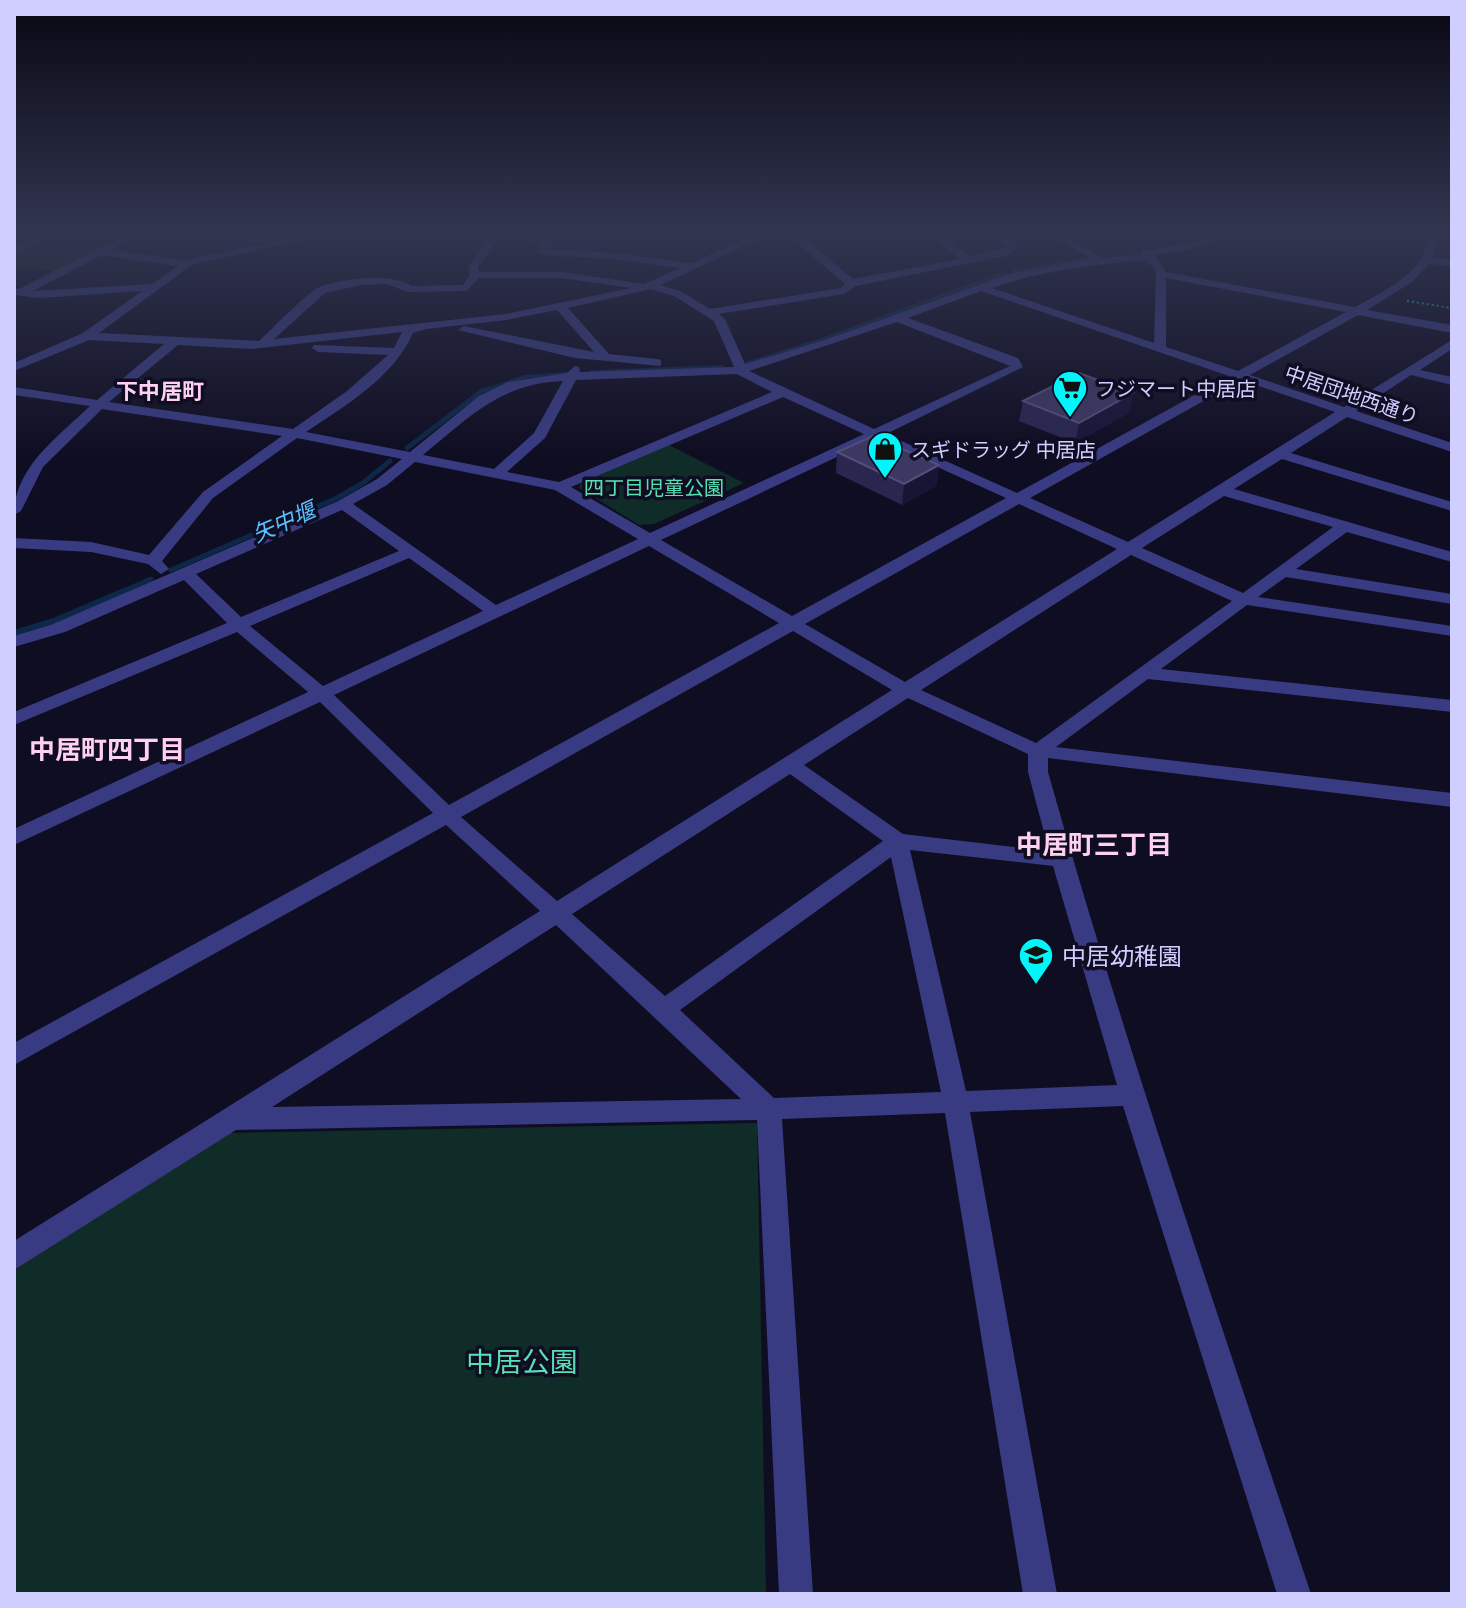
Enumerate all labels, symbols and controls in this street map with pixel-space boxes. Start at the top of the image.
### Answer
street label: 中居団地西通り [1282,360,1422,428]
supermarket icon: フジマート中居店 [1051,369,1089,419]
place label: フジマート中居店 [1096,376,1256,400]
district label: 下中居町 [116,377,204,403]
shop icon: スギドラッグ 中居店 [866,430,904,480]
place label: スギドラッグ 中居店 [911,437,1095,461]
park label: 四丁目児童公園 [584,475,724,499]
water label: 矢中堰 [248,494,322,546]
district label: 中居町四丁目 [29,733,185,764]
district label: 中居町三丁目 [1016,828,1172,859]
school or university icon: 中居幼稚園 [1017,936,1055,986]
place label: 中居幼稚園 [1062,941,1182,970]
park label: 中居公園 [466,1344,578,1378]

